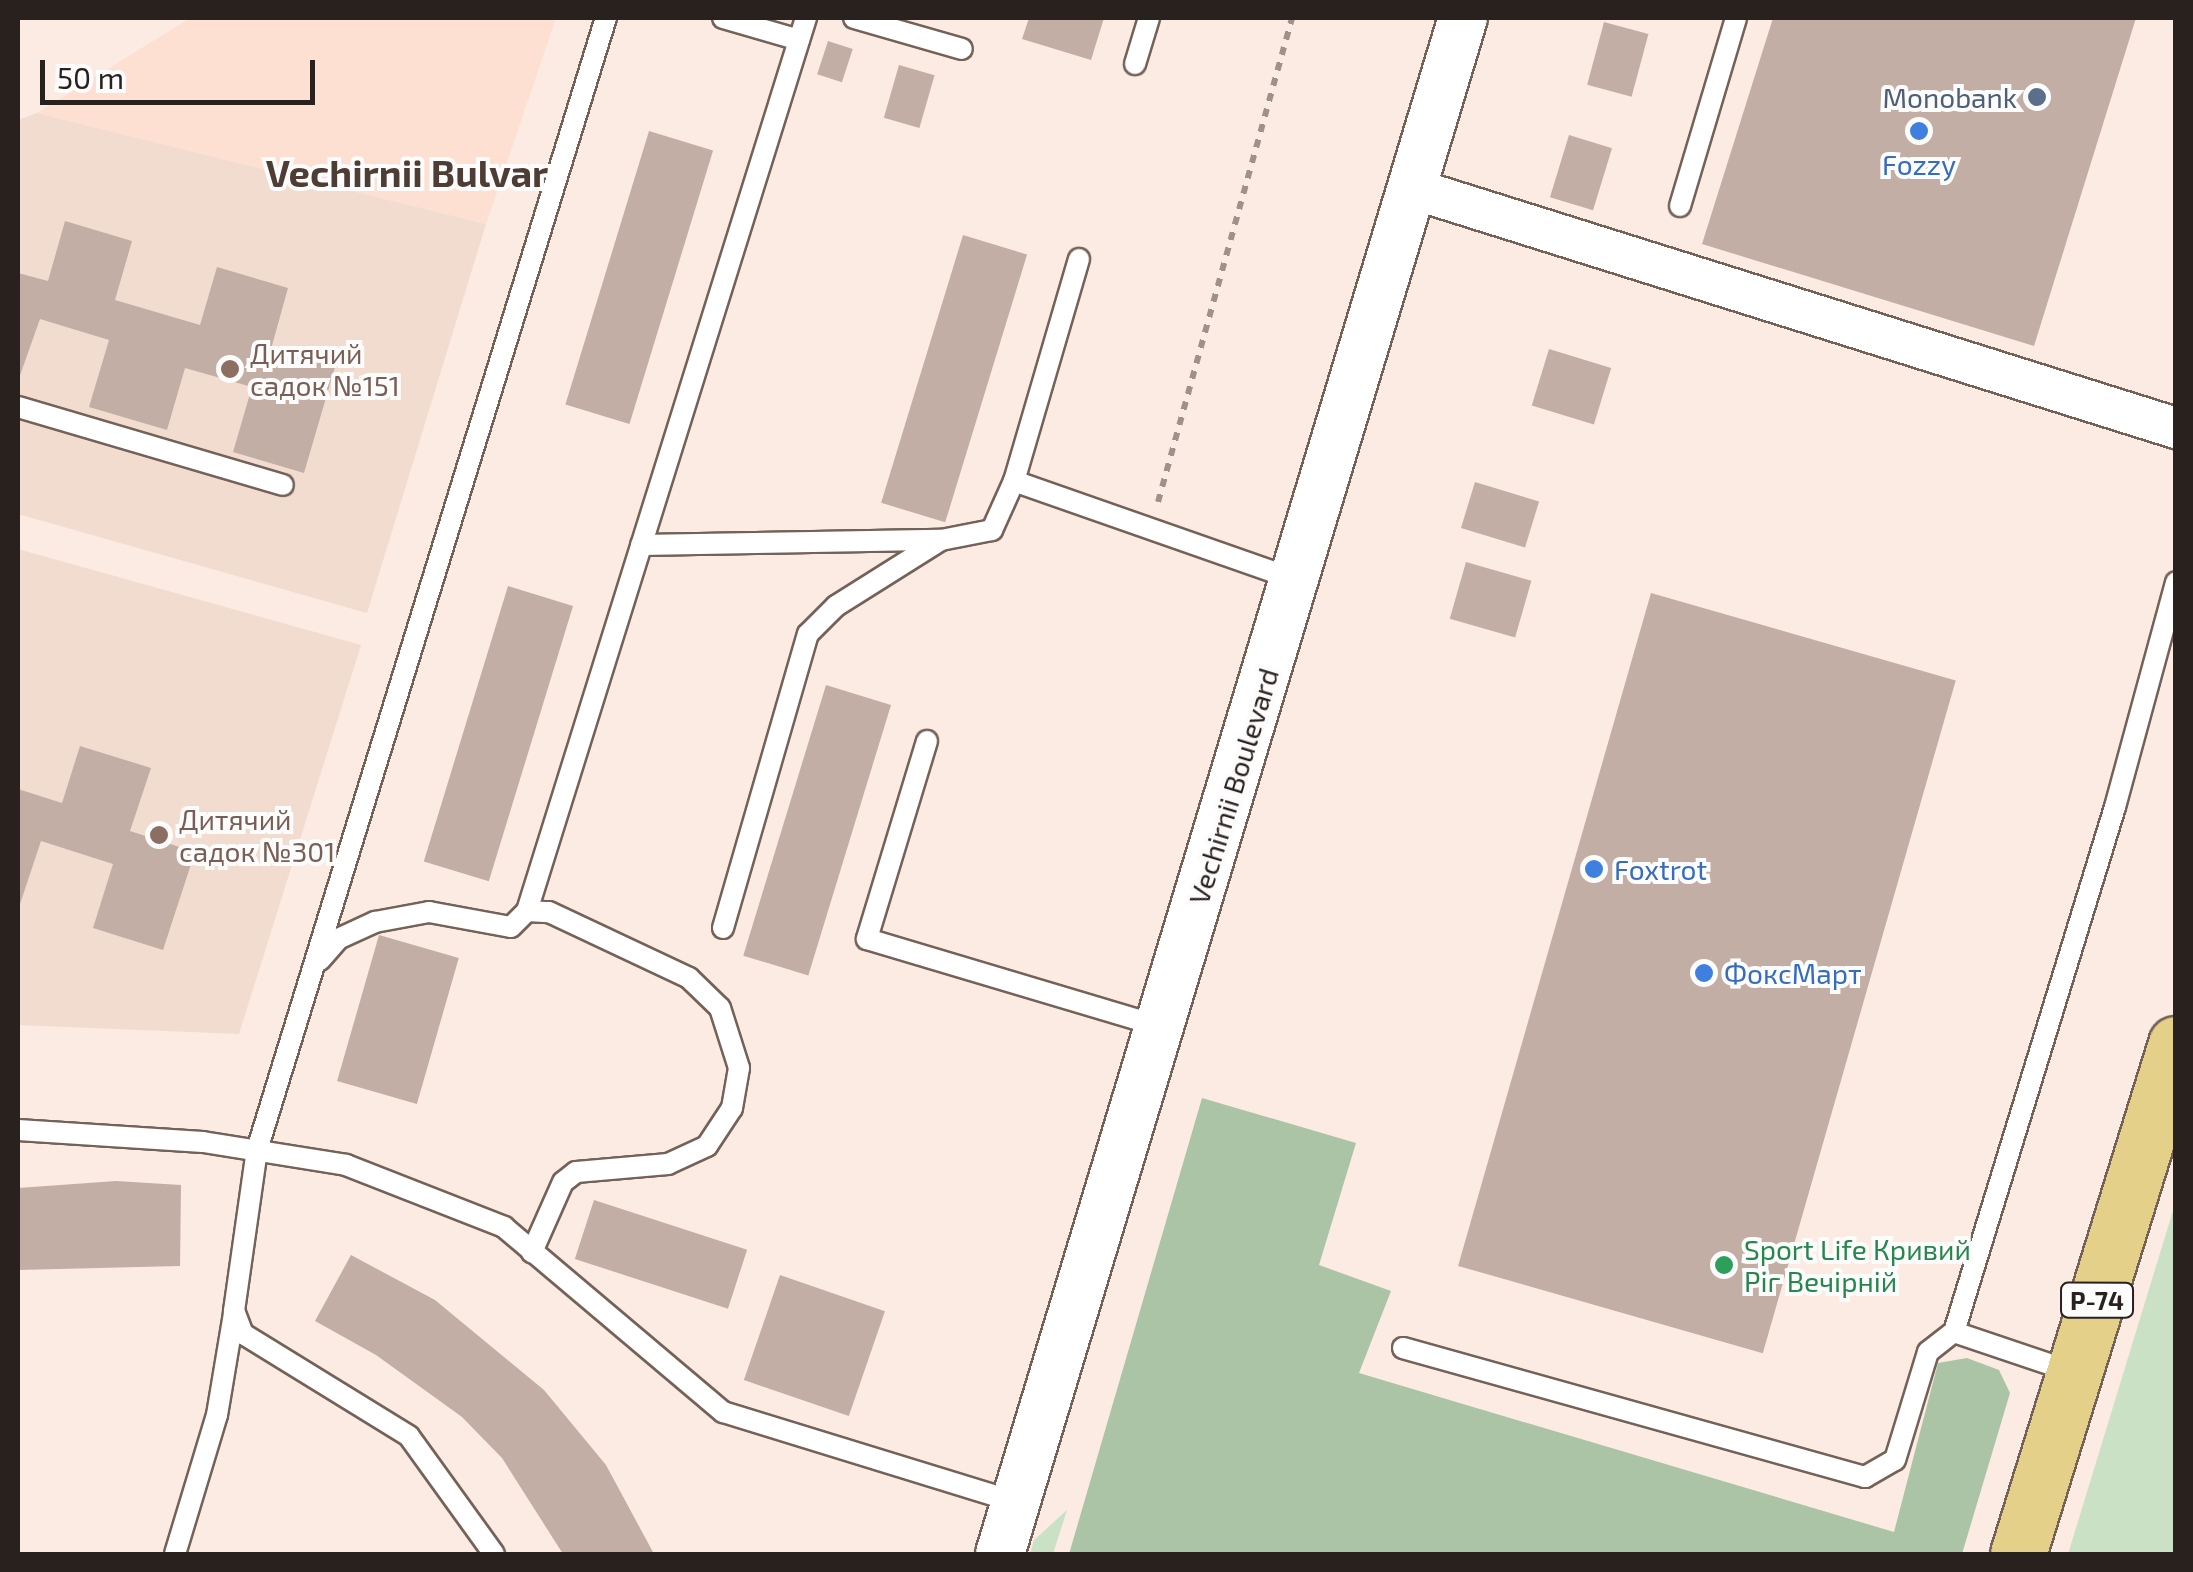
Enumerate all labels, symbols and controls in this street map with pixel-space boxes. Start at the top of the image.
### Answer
scale bar [45,40,320,102]
text: 50 m [57,59,124,95]
place label: Monobank [1883,80,2017,114]
marker: Monobank [2026,86,2048,108]
marker: Fozzy [1908,120,1930,142]
place label: Fozzy [1882,147,1956,181]
district label: Vechirnii Bulvar [266,150,548,196]
place label: Дитячий садок №151 [250,336,400,402]
marker: Дитячий садок №151 [219,358,241,380]
street label: Vechirnii Boulevard [1181,664,1285,908]
place label: Дитячий садок №301 [179,802,335,868]
marker: Дитячий садок №301 [148,824,170,846]
place label: Foxtrot [1614,852,1707,886]
marker: Foxtrot [1583,858,1605,880]
place label: ФоксМарт [1724,956,1862,990]
marker: ФоксМарт [1693,962,1715,984]
place label: Sport Life Кривий Ріг Вечірній [1744,1232,1971,1298]
marker: Sport Life Кривий Ріг Вечірній [1713,1254,1735,1276]
road number: Р-74 [2060,1280,2134,1320]

